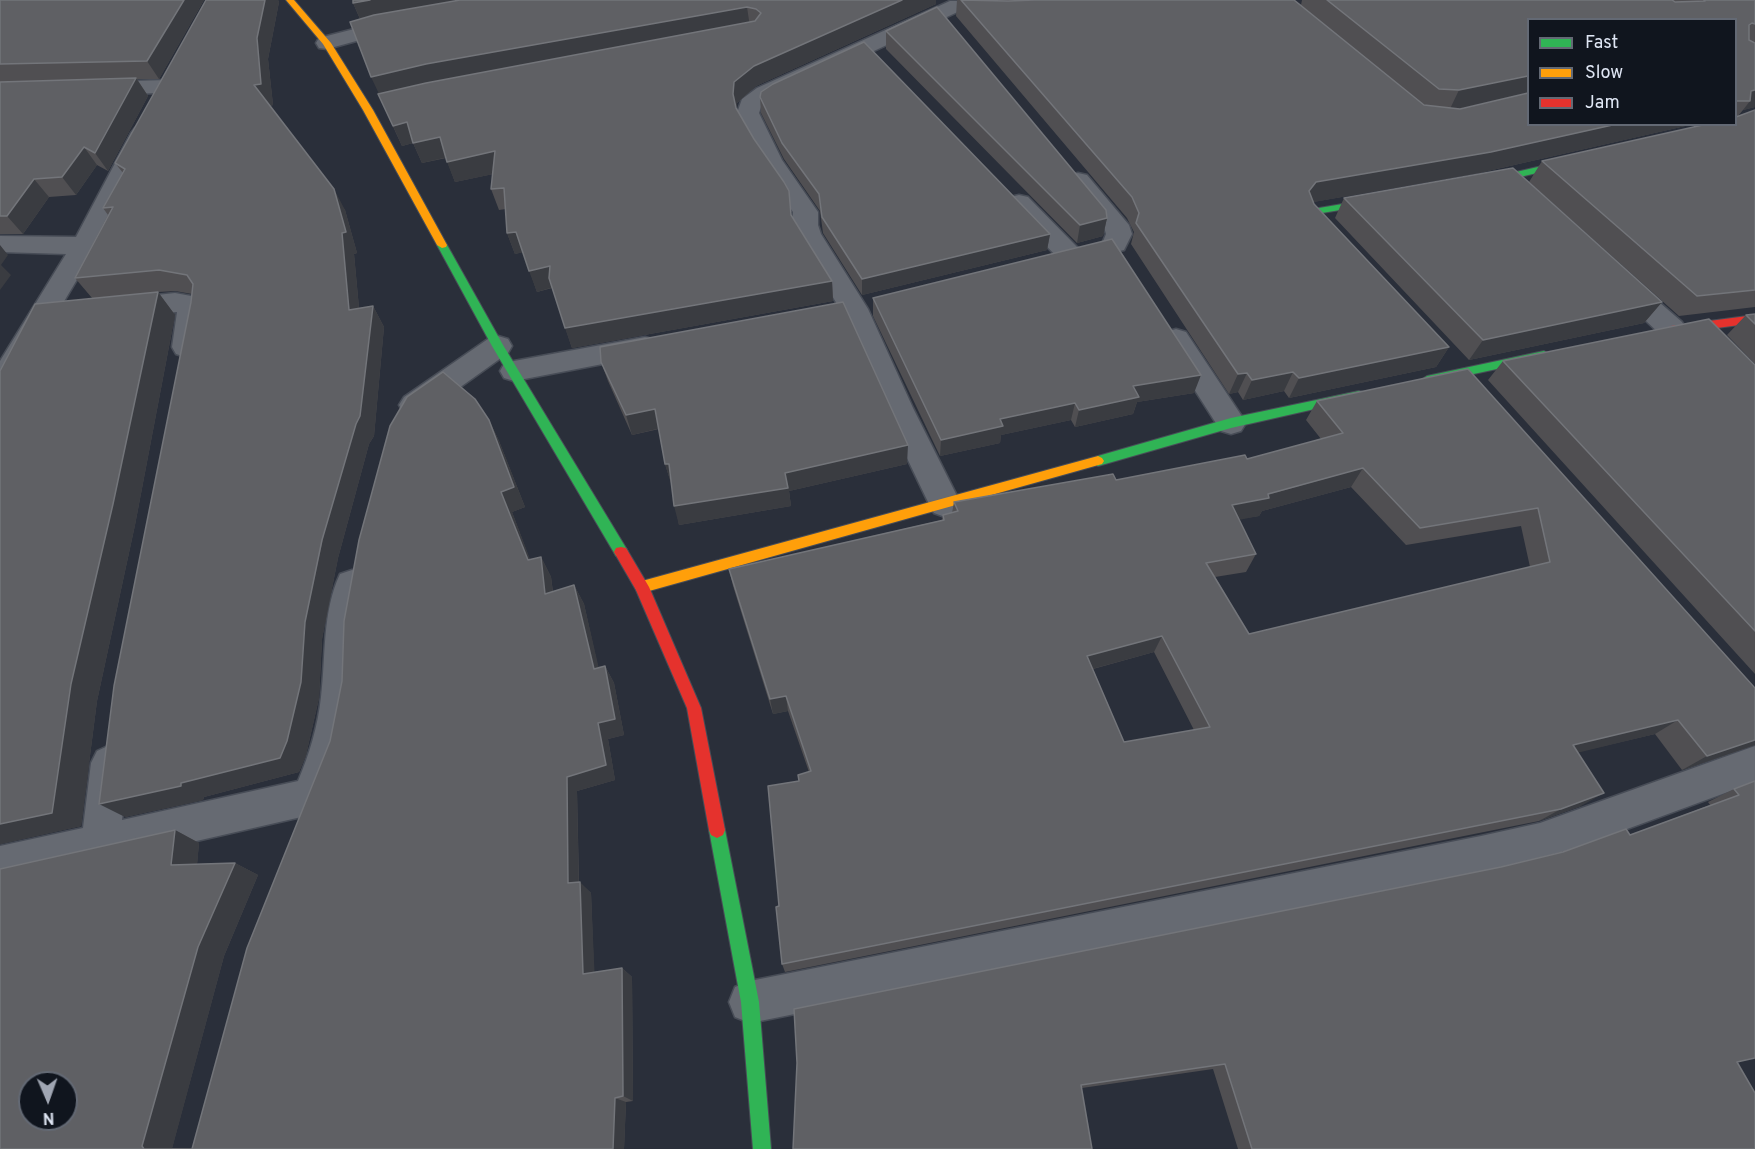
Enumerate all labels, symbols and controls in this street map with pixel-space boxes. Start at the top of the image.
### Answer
legend [1527,18,1737,126]
text: Fast [1585,32,1618,55]
text: Slow [1585,62,1623,85]
text: Jam [1585,92,1620,115]
north arrow [18,1071,78,1131]
text: N [42,1107,55,1127]

